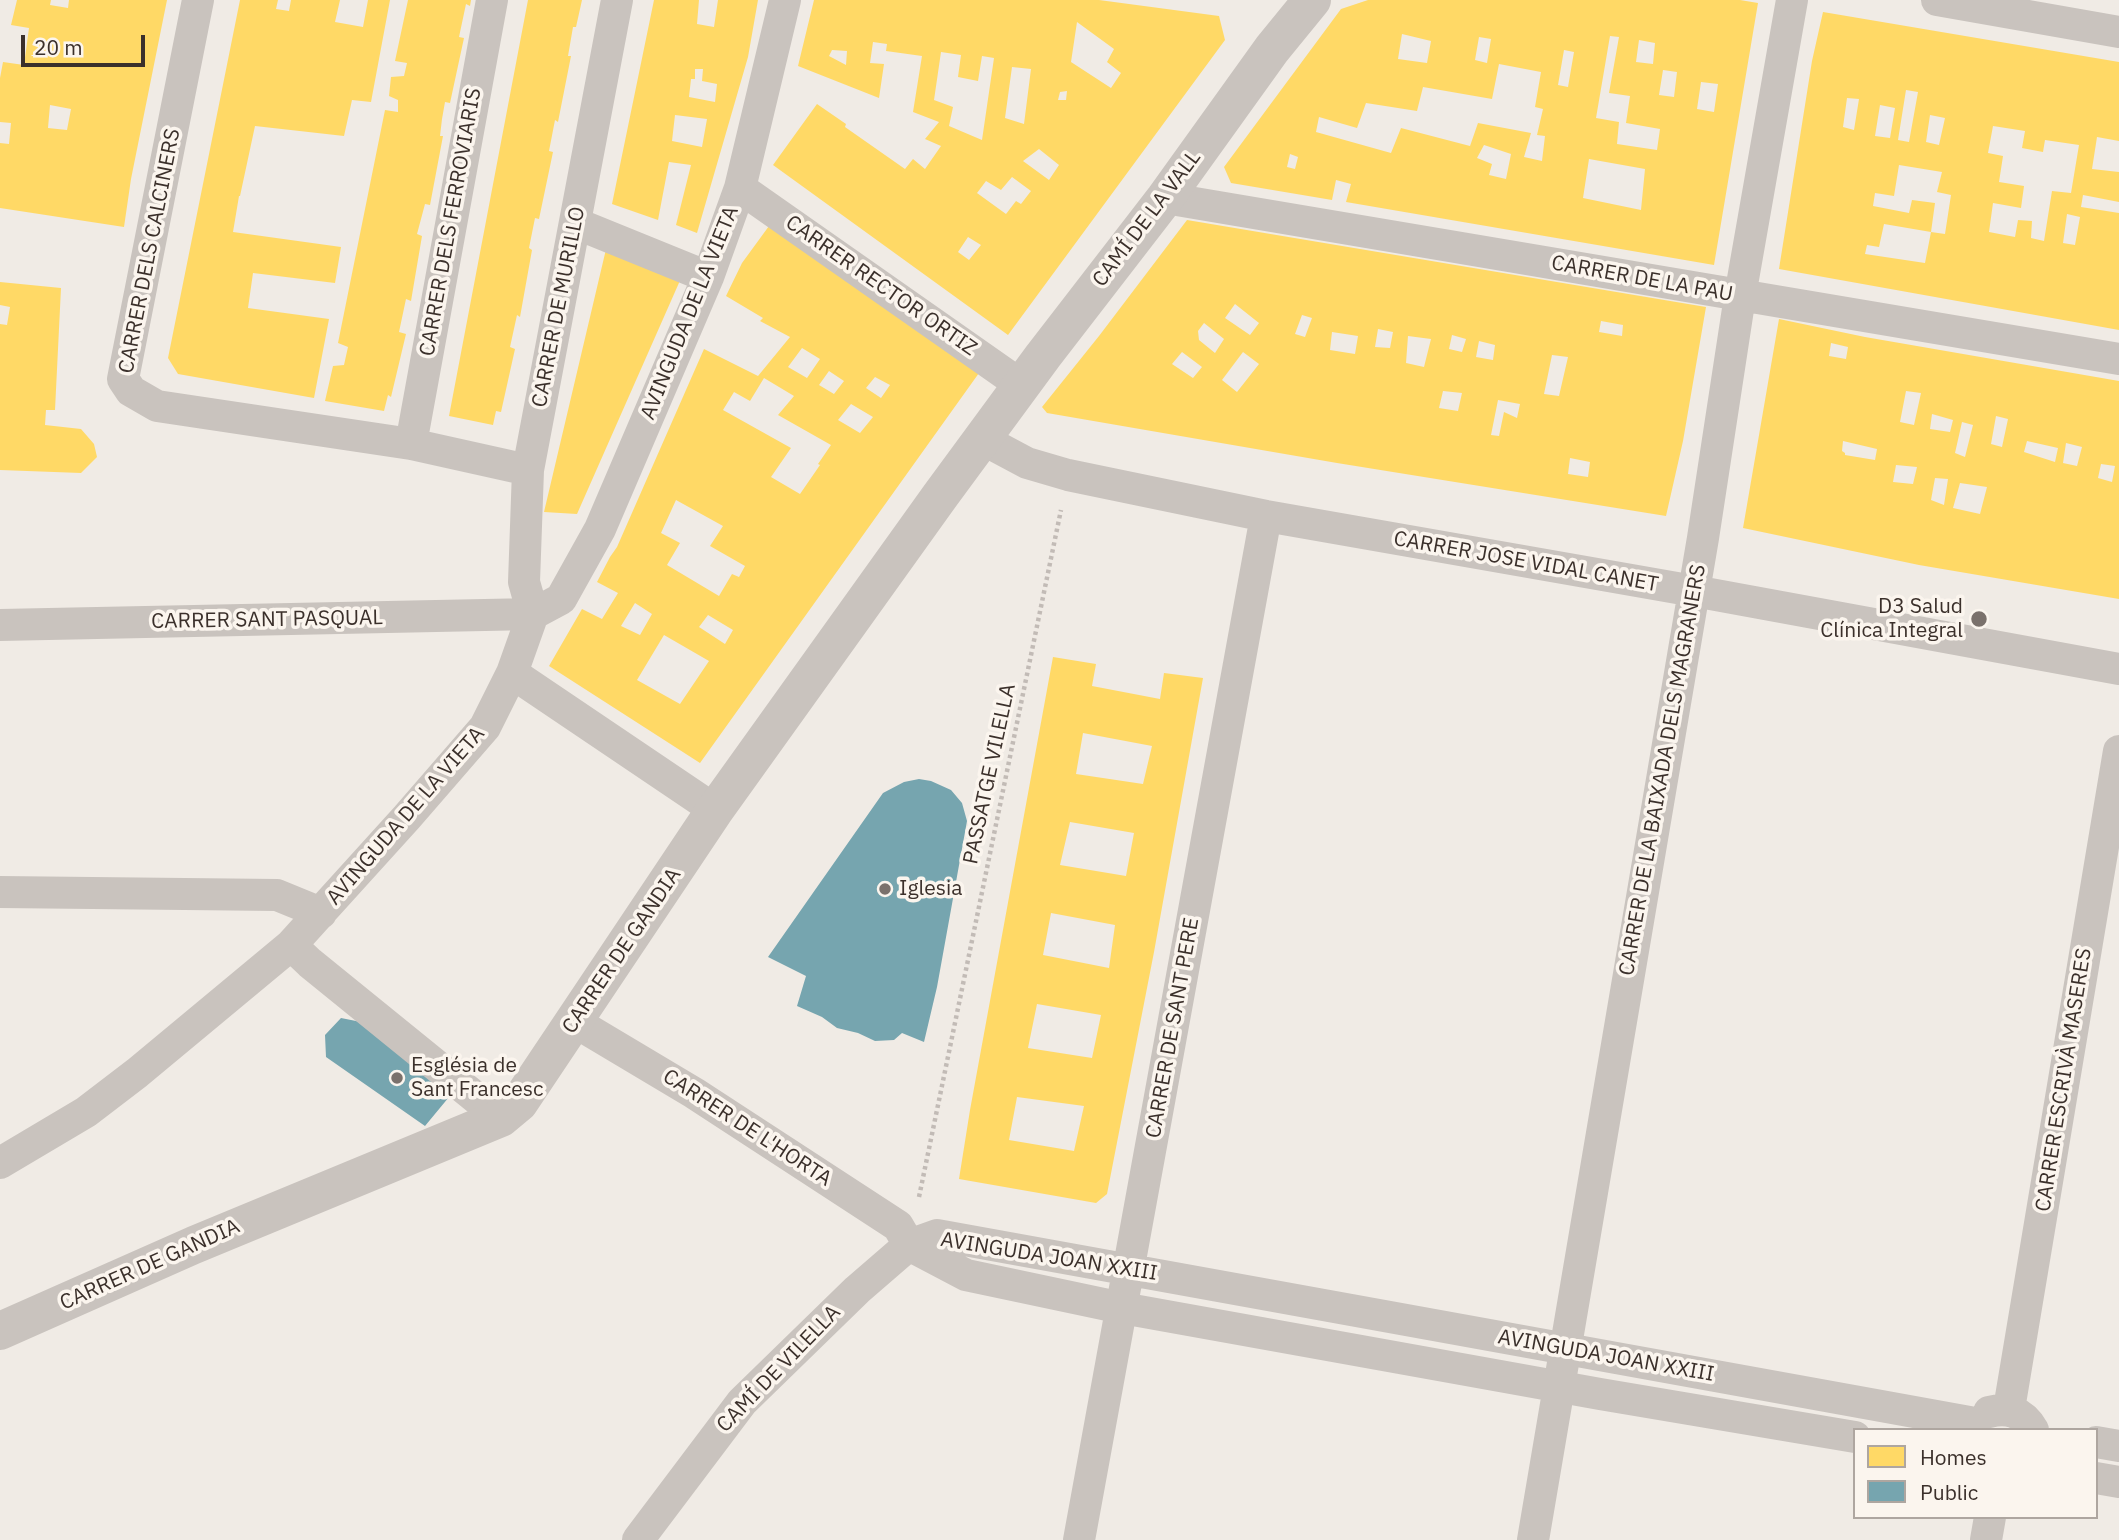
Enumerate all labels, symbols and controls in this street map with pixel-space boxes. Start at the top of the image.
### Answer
scale bar [24,21,149,65]
text: 20 m [34,33,83,61]
street label: CARRER DELS FERROVIARIS [415,86,487,358]
street label: CARRER DELS CALCINERS [114,127,186,375]
street label: CAMÍ DE LA VALL [1088,146,1206,292]
street label: AVINGUDA DE LA VIETA [636,203,744,423]
street label: CARRER DE MURILLO [527,205,591,409]
street label: CARRER RECTOR ORTIZ [780,210,982,362]
street label: CARRER DE LA PAU [1549,251,1735,307]
street label: CARRER JOSE VIDAL CANET [1392,526,1660,598]
street label: CARRER DE LA BAIXADA DELS MAGRANERS [1614,562,1712,978]
place label: D3 Salud Clínica Integral [1820,594,1963,644]
street label: CARRER SANT PASQUAL [151,605,383,635]
marker: D3 Salud Clínica Integral [1969,609,1989,629]
street label: PASSATGE VILELLA [959,682,1021,866]
street label: AVINGUDA DE LA VIETA [322,722,490,910]
street label: CARRER DE GANDIA [557,863,687,1039]
place label: Iglesia [899,876,962,902]
marker: Iglesia [877,881,893,897]
street label: CARRER DE SANT PERE [1141,916,1205,1140]
street label: CARRER ESCRIVÀ MASERES [2031,946,2097,1214]
place label: Església de Sant Francesc [411,1053,544,1103]
street label: CARRER DE L'HORTA [658,1064,836,1192]
marker: Església de Sant Francesc [389,1070,405,1086]
street label: CARRER DE GANDIA [56,1214,244,1316]
street label: AVINGUDA JOAN XXIII [939,1227,1159,1287]
street label: CAMÍ DE VILELLA [712,1300,846,1438]
street label: AVINGUDA JOAN XXIII [1496,1325,1716,1387]
legend [1853,1428,2098,1519]
text: Homes [1920,1443,1987,1471]
text: Public [1920,1478,1978,1506]

